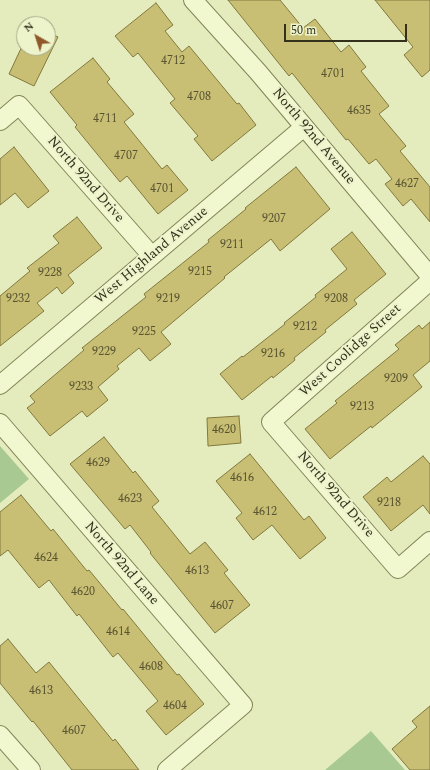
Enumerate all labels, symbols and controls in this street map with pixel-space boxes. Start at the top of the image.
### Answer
north arrow [16,16,56,56]
scale bar [286,16,409,42]
text: N [20,18,38,37]
text: 50 m [291,21,316,40]
house number: 4712 [161,55,185,69]
house number: 4701 [321,68,345,82]
street label: North 92nd Avenue [268,85,358,189]
house number: 4708 [187,91,211,105]
house number: 4635 [347,105,371,119]
house number: 4711 [93,113,117,127]
street label: North 92nd Drive [43,133,127,227]
house number: 4707 [114,150,138,164]
house number: 4627 [395,178,419,192]
house number: 4701 [150,183,174,197]
street label: West Highland Avenue [92,204,212,308]
house number: 9207 [262,213,286,227]
house number: 9211 [220,239,244,253]
house number: 9215 [188,266,212,280]
house number: 9228 [38,267,62,281]
house number: 9232 [6,293,30,307]
house number: 9219 [156,293,180,307]
house number: 9208 [324,293,348,307]
street label: West Coolidge Street [297,301,405,401]
house number: 9212 [293,321,317,335]
house number: 9225 [132,326,156,340]
house number: 9229 [92,346,116,360]
house number: 9216 [261,348,285,362]
house number: 9209 [384,373,408,387]
house number: 9233 [69,381,93,395]
house number: 9213 [350,401,374,415]
house number: 4620 [212,424,236,438]
street label: North 92nd Drive [293,448,377,542]
house number: 4629 [86,457,110,471]
house number: 4616 [230,472,254,486]
house number: 4623 [118,493,142,507]
house number: 9218 [377,497,401,511]
house number: 4612 [253,506,277,520]
street label: North 92nd Lane [80,519,162,609]
house number: 4624 [34,552,58,566]
house number: 4613 [185,565,209,579]
house number: 4620 [71,586,95,600]
house number: 4607 [210,600,234,614]
house number: 4614 [106,626,130,640]
house number: 4608 [139,661,163,675]
house number: 4613 [29,685,53,699]
house number: 4604 [163,700,187,714]
house number: 4607 [62,725,86,739]

